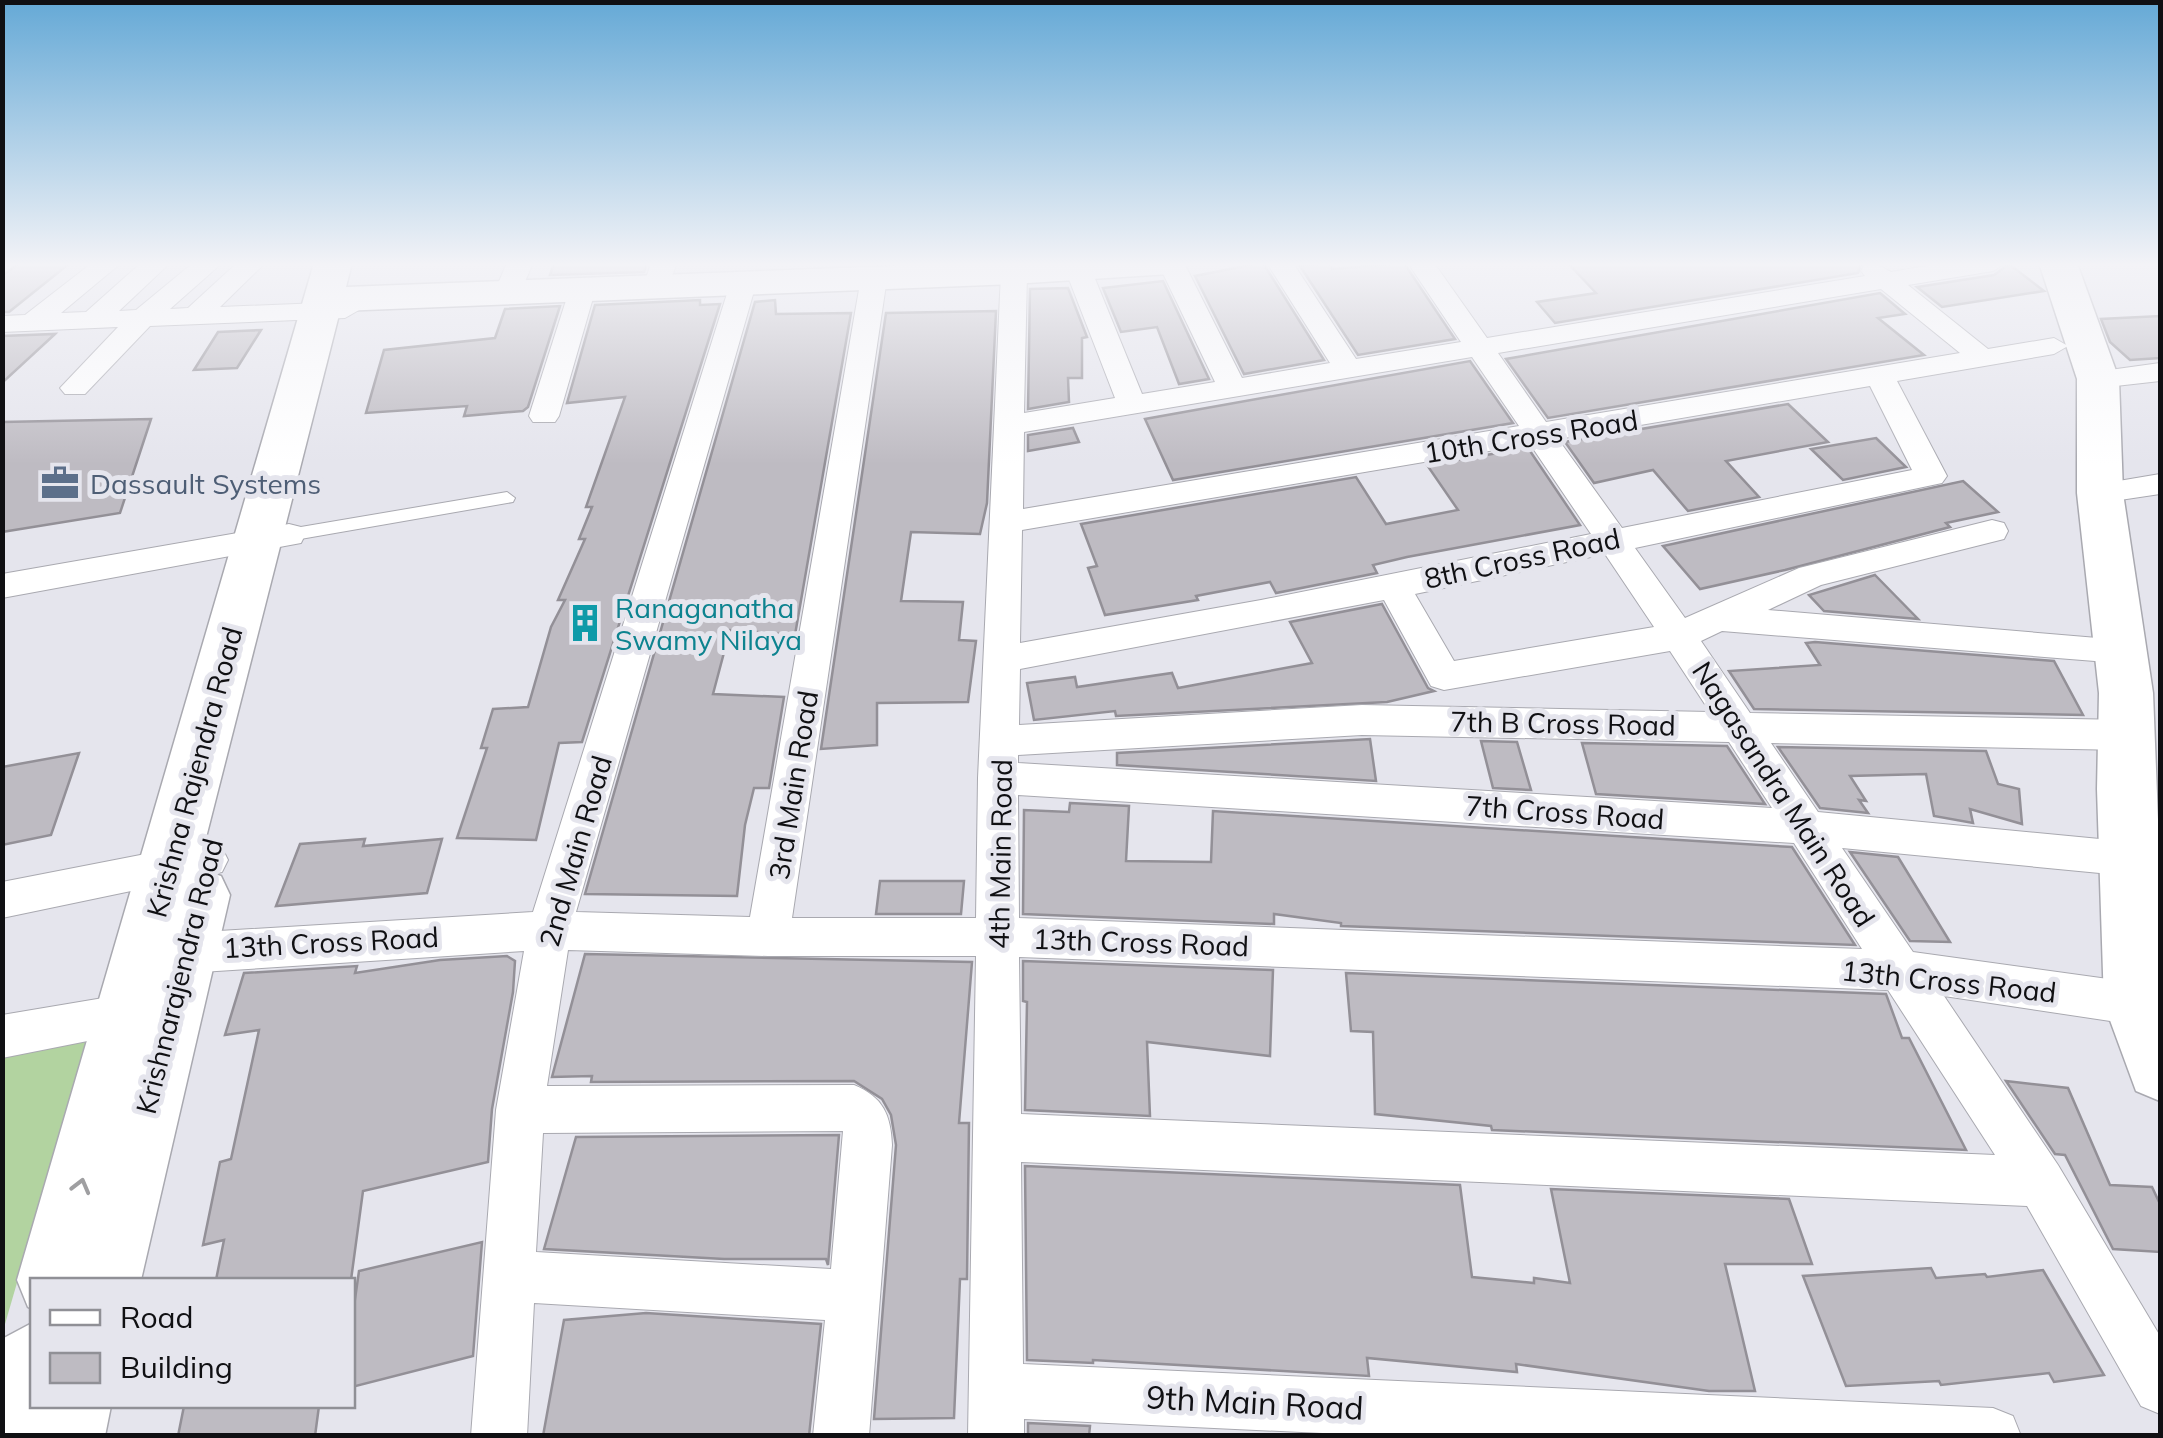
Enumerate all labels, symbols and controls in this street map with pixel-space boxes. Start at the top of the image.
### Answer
street label: 10th Cross Road [1422,402,1640,470]
office icon: Dassault Systems [39,462,81,504]
place label: Dassault Systems [90,466,321,501]
street label: 8th Cross Road [1421,520,1623,596]
place label: Ranaganatha Swamy Nilaya [615,590,802,657]
building icon: Ranaganatha Swamy Nilaya [564,602,606,644]
street label: Krishna Rajendra Road [138,623,250,921]
street label: Nagasandra Main Road [1685,655,1883,933]
street label: 3rd Main Road [761,688,825,882]
street label: 7th B Cross Road [1450,704,1676,742]
street label: 2nd Main Road [531,751,619,951]
street label: 4th Main Road [981,759,1019,949]
street label: 7th Cross Road [1464,788,1666,836]
street label: Krishnarajendra Road [128,835,230,1117]
street label: 13th Cross Road [222,919,440,965]
street label: 13th Cross Road [1032,921,1250,963]
street label: 13th Cross Road [1840,952,2058,1010]
one-way arrow [69,1178,90,1196]
legend [30,1278,355,1408]
text: Road [120,1298,194,1336]
text: Building [120,1348,233,1386]
street label: 9th Main Road [1145,1376,1365,1428]

